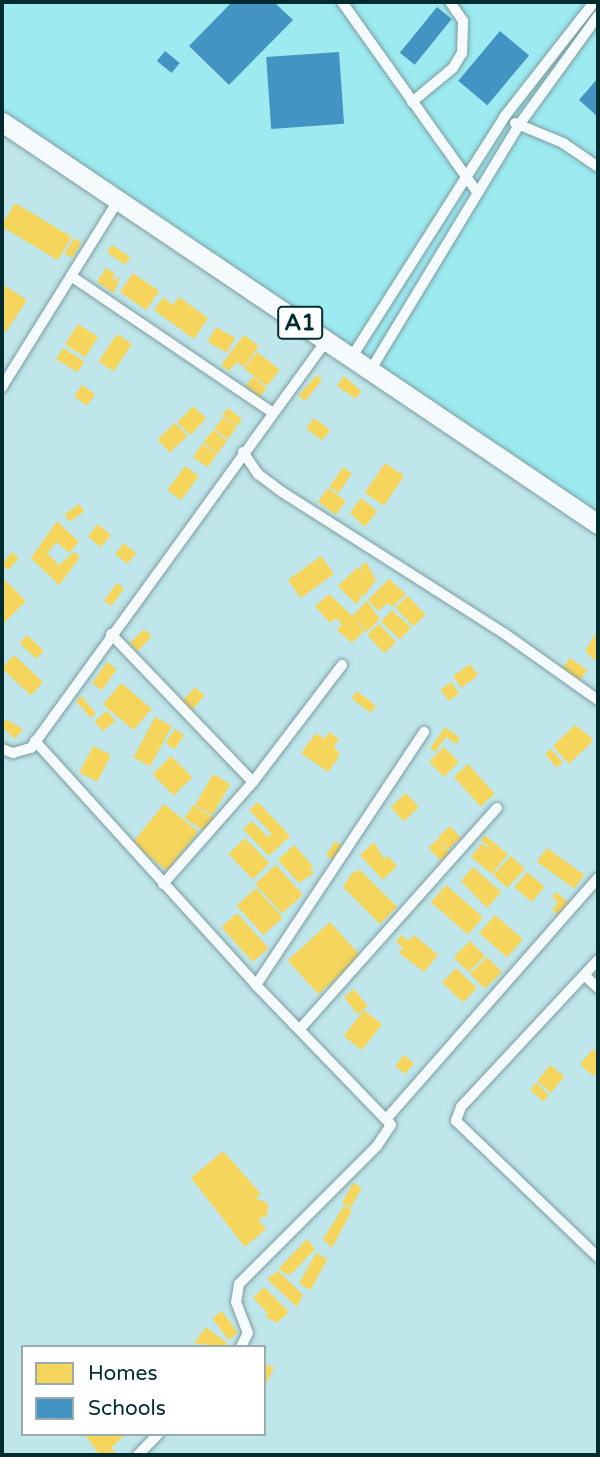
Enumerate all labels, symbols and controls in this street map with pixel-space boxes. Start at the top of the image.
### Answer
road number: A1 [276,304,324,342]
legend [21,1345,266,1436]
text: Homes [88,1361,158,1386]
text: Schools [88,1396,166,1421]

